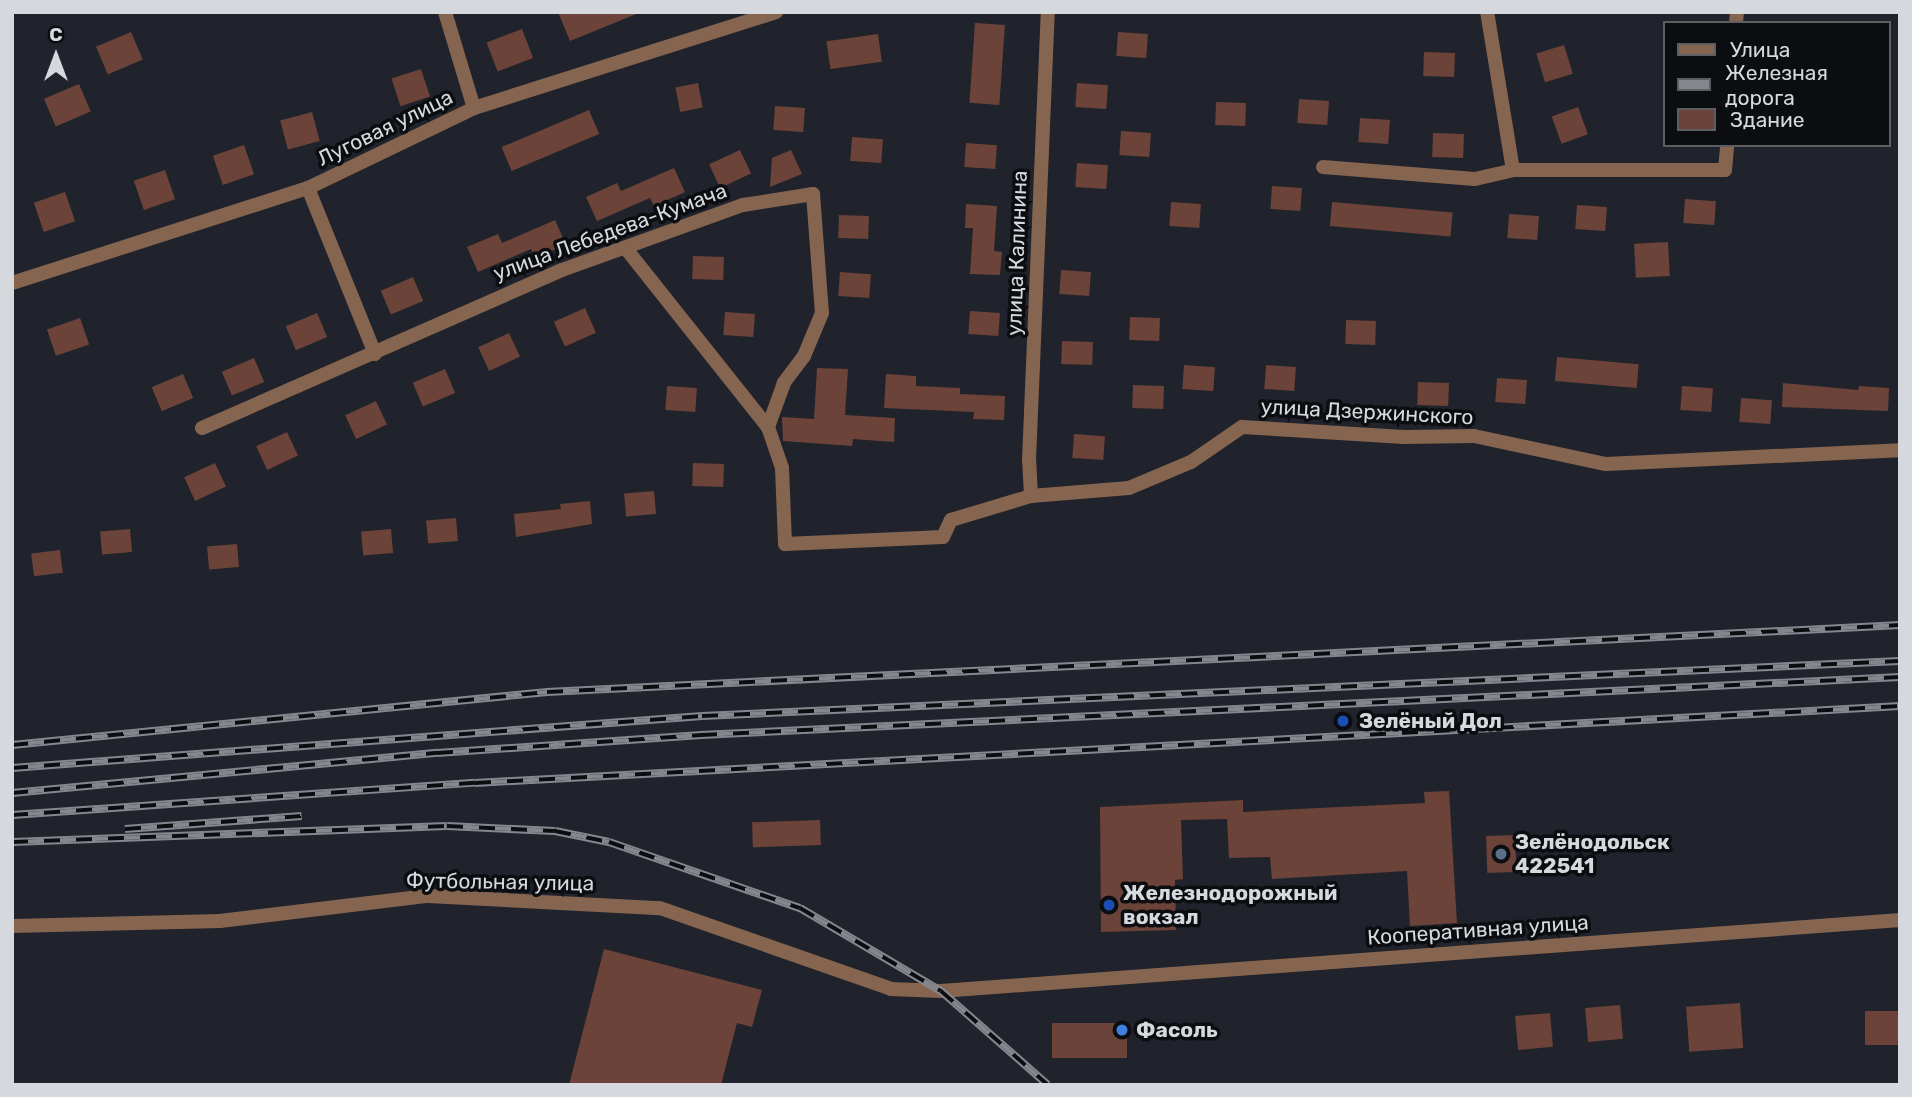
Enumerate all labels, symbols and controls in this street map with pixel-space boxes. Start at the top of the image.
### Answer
north arrow [21,21,91,91]
legend [1664,21,1891,147]
text: С [49,23,63,46]
text: Улица [1730,37,1790,62]
text: Железная дорога [1725,60,1828,110]
street label: Луговая улица [313,84,457,172]
text: Здание [1730,107,1805,132]
street label: улица Калинина [1002,170,1032,336]
street label: улица Лебедева-Кумача [490,178,730,286]
street label: улица Дзержинского [1260,394,1474,430]
place label: Зелёный Дол [1359,708,1502,734]
marker: Зелёный Дол [1333,711,1353,731]
place label: Зелёнодольск 422541 [1515,829,1670,879]
marker: Зелёнодольск 422541 [1493,846,1509,862]
street label: Футбольная улица [406,868,594,896]
place label: Железнодорожный вокзал [1123,880,1337,930]
marker: Железнодорожный вокзал [1101,897,1117,913]
street label: Кооперативная улица [1366,910,1590,950]
place label: Фасоль [1136,1017,1218,1043]
marker: Фасоль [1114,1022,1130,1038]

